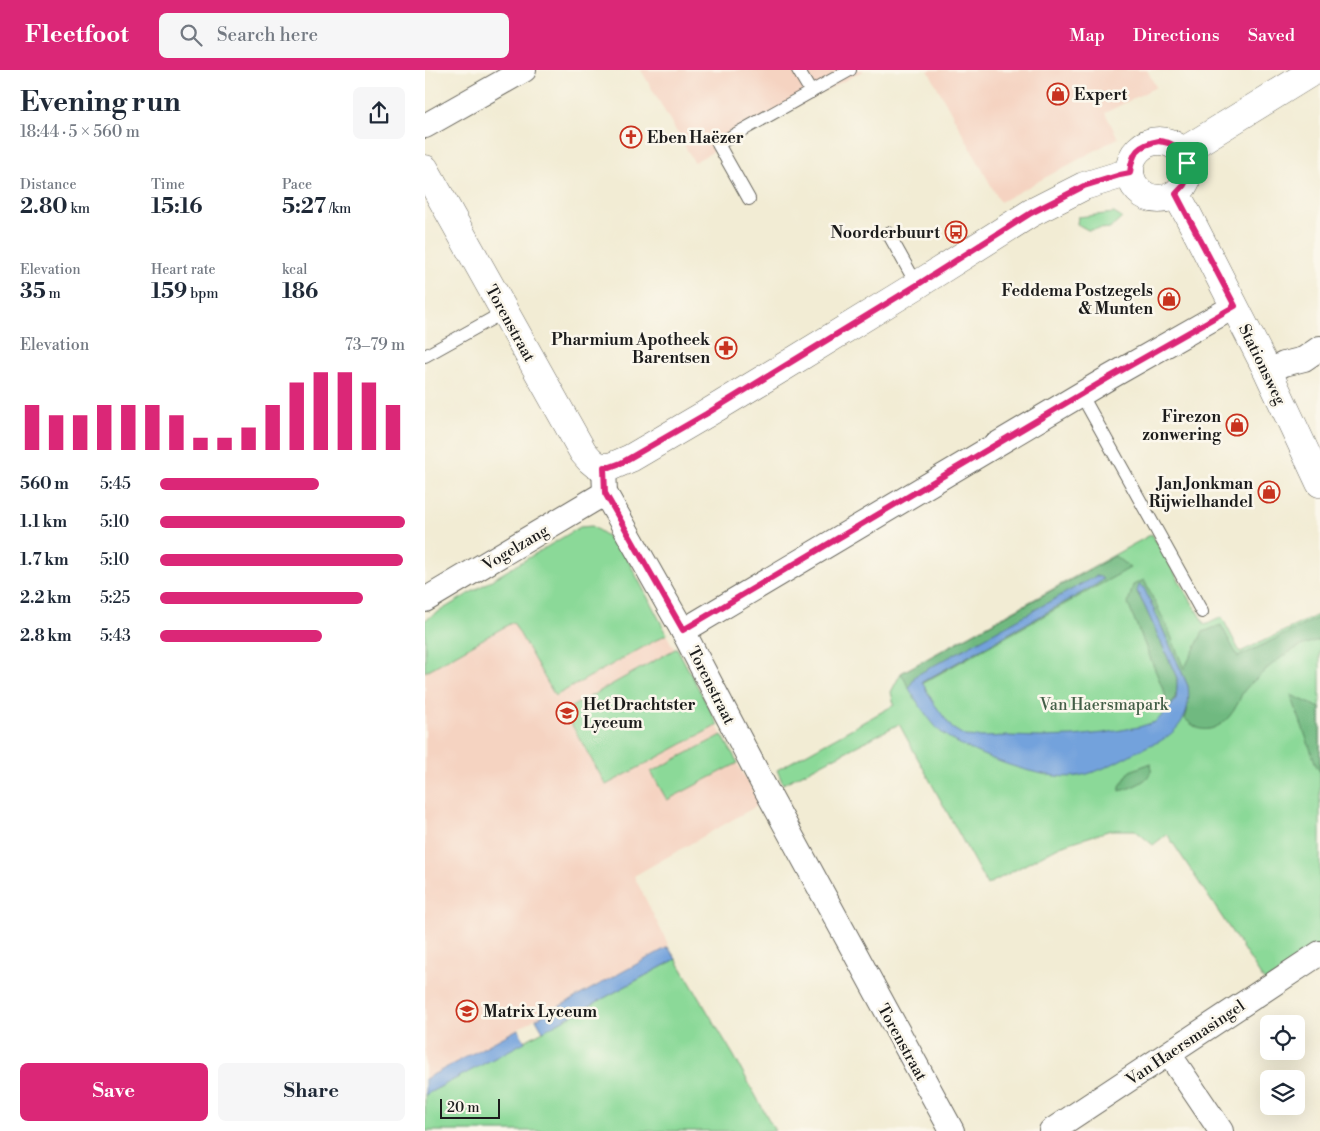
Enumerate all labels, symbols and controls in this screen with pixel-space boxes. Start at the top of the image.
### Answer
search box [159,13,509,58]
text: Fleetfoot [25,20,129,50]
icon: search [177,21,205,49]
text: Search here [217,23,318,47]
text: Map [1069,24,1105,47]
text: Directions [1133,24,1220,47]
text: Saved [1248,24,1295,47]
shop icon: Expert [1046,82,1070,106]
text: Evening run [20,85,181,120]
place label: Expert [1074,85,1128,105]
button: share [353,87,405,139]
text: 18:44 · 5 × 560 m [20,122,140,142]
church icon: Eben Haëzer [619,125,643,149]
place label: Eben Haëzer [647,128,744,148]
pin [1166,142,1208,184]
icon: arrive [1173,149,1201,177]
text: Distance [20,176,77,194]
text: Time [151,176,185,194]
text: Pace [282,176,312,194]
text: 2.80 [20,194,68,220]
text: 15:16 [151,194,202,220]
text: 5:27 [282,194,326,220]
text: km [68,200,90,218]
text: /km [326,200,351,218]
bus stop icon: Noorderbuurt [944,220,968,244]
place label: Noorderbuurt [830,223,940,243]
text: Elevation [20,261,81,279]
text: Heart rate [151,261,216,279]
text: kcal [282,261,307,279]
text: 35 [20,279,46,305]
text: 159 [151,279,187,305]
text: 186 [282,279,318,305]
place label: Feddema Postzegels & Munten [1002,281,1153,319]
street label: Torenstraat [481,282,540,366]
text: m [46,285,61,303]
text: bpm [187,285,219,303]
shop icon: Feddema Postzegels & Munten [1157,287,1181,311]
street label: Stationsweg [1234,321,1291,409]
place label: Pharmium Apotheek Barentsen [551,330,711,368]
text: Elevation [20,335,89,355]
text: 73–79 m [345,335,405,355]
pharmacy icon: Pharmium Apotheek Barentsen [714,336,738,360]
place label: Firezon zonwering [1142,407,1222,445]
shop icon: Firezon zonwering [1225,413,1249,437]
text: 560 m [20,474,69,494]
text: 5:45 [100,474,131,494]
place label: Jan Jonkman Rijwielhandel [1149,474,1254,512]
shop icon: Jan Jonkman Rijwielhandel [1257,480,1281,504]
text: 1.1 km [20,512,67,532]
text: 5:10 [100,512,129,532]
street label: Vogelzang [478,520,553,576]
text: 1.7 km [20,550,69,570]
text: 5:10 [100,550,129,570]
text: 2.2 km [20,588,71,608]
text: 5:25 [100,588,130,608]
text: 2.8 km [20,626,72,646]
text: 5:43 [100,626,131,646]
street label: Torenstraat [683,643,739,728]
place label: Het Drachtster Lyceum [583,695,696,733]
park label: Van Haersmapark [1039,695,1170,715]
school or university icon: Het Drachtster Lyceum [555,701,579,725]
street label: Van Haersmasingel [1122,996,1249,1090]
school or university icon: Matrix Lyceum [455,999,479,1023]
street label: Torenstraat [873,1001,932,1085]
place label: Matrix Lyceum [483,1002,597,1022]
map controls [1260,1015,1305,1115]
button: locate [1260,1015,1305,1060]
button: Save [20,1063,208,1121]
button: Share [218,1063,405,1121]
button: layers [1260,1070,1305,1115]
scale bar [440,1096,500,1119]
text: 20 m [447,1099,479,1117]

